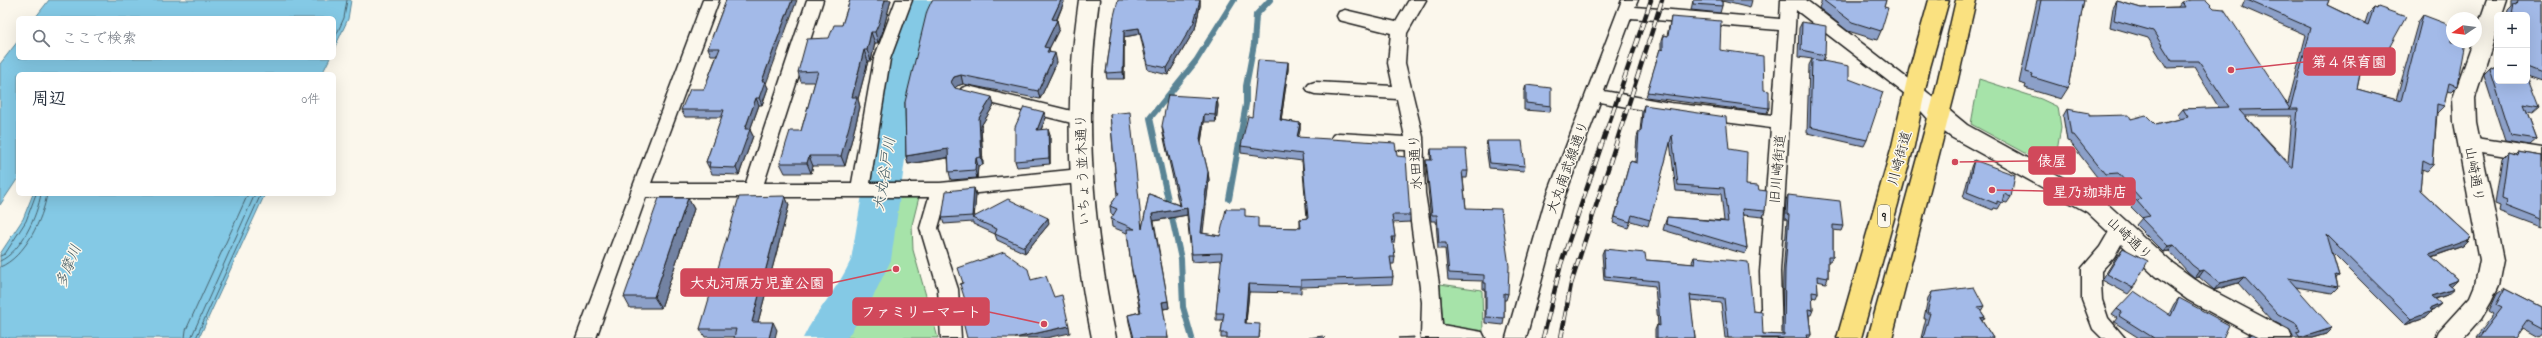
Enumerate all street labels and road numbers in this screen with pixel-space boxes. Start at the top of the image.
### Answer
street label: いちょう並木通り [1071,114,1096,226]
street label: 大丸南武線通り [1542,118,1595,217]
street label: 川崎街道 [1883,129,1918,188]
street label: 水田通り [1405,133,1428,190]
street label: 旧川崎街道 [1765,133,1792,205]
street label: 山崎通り [2458,145,2489,204]
road number: 9 [1878,205,1890,227]
street label: 山崎通り [2101,212,2157,266]

